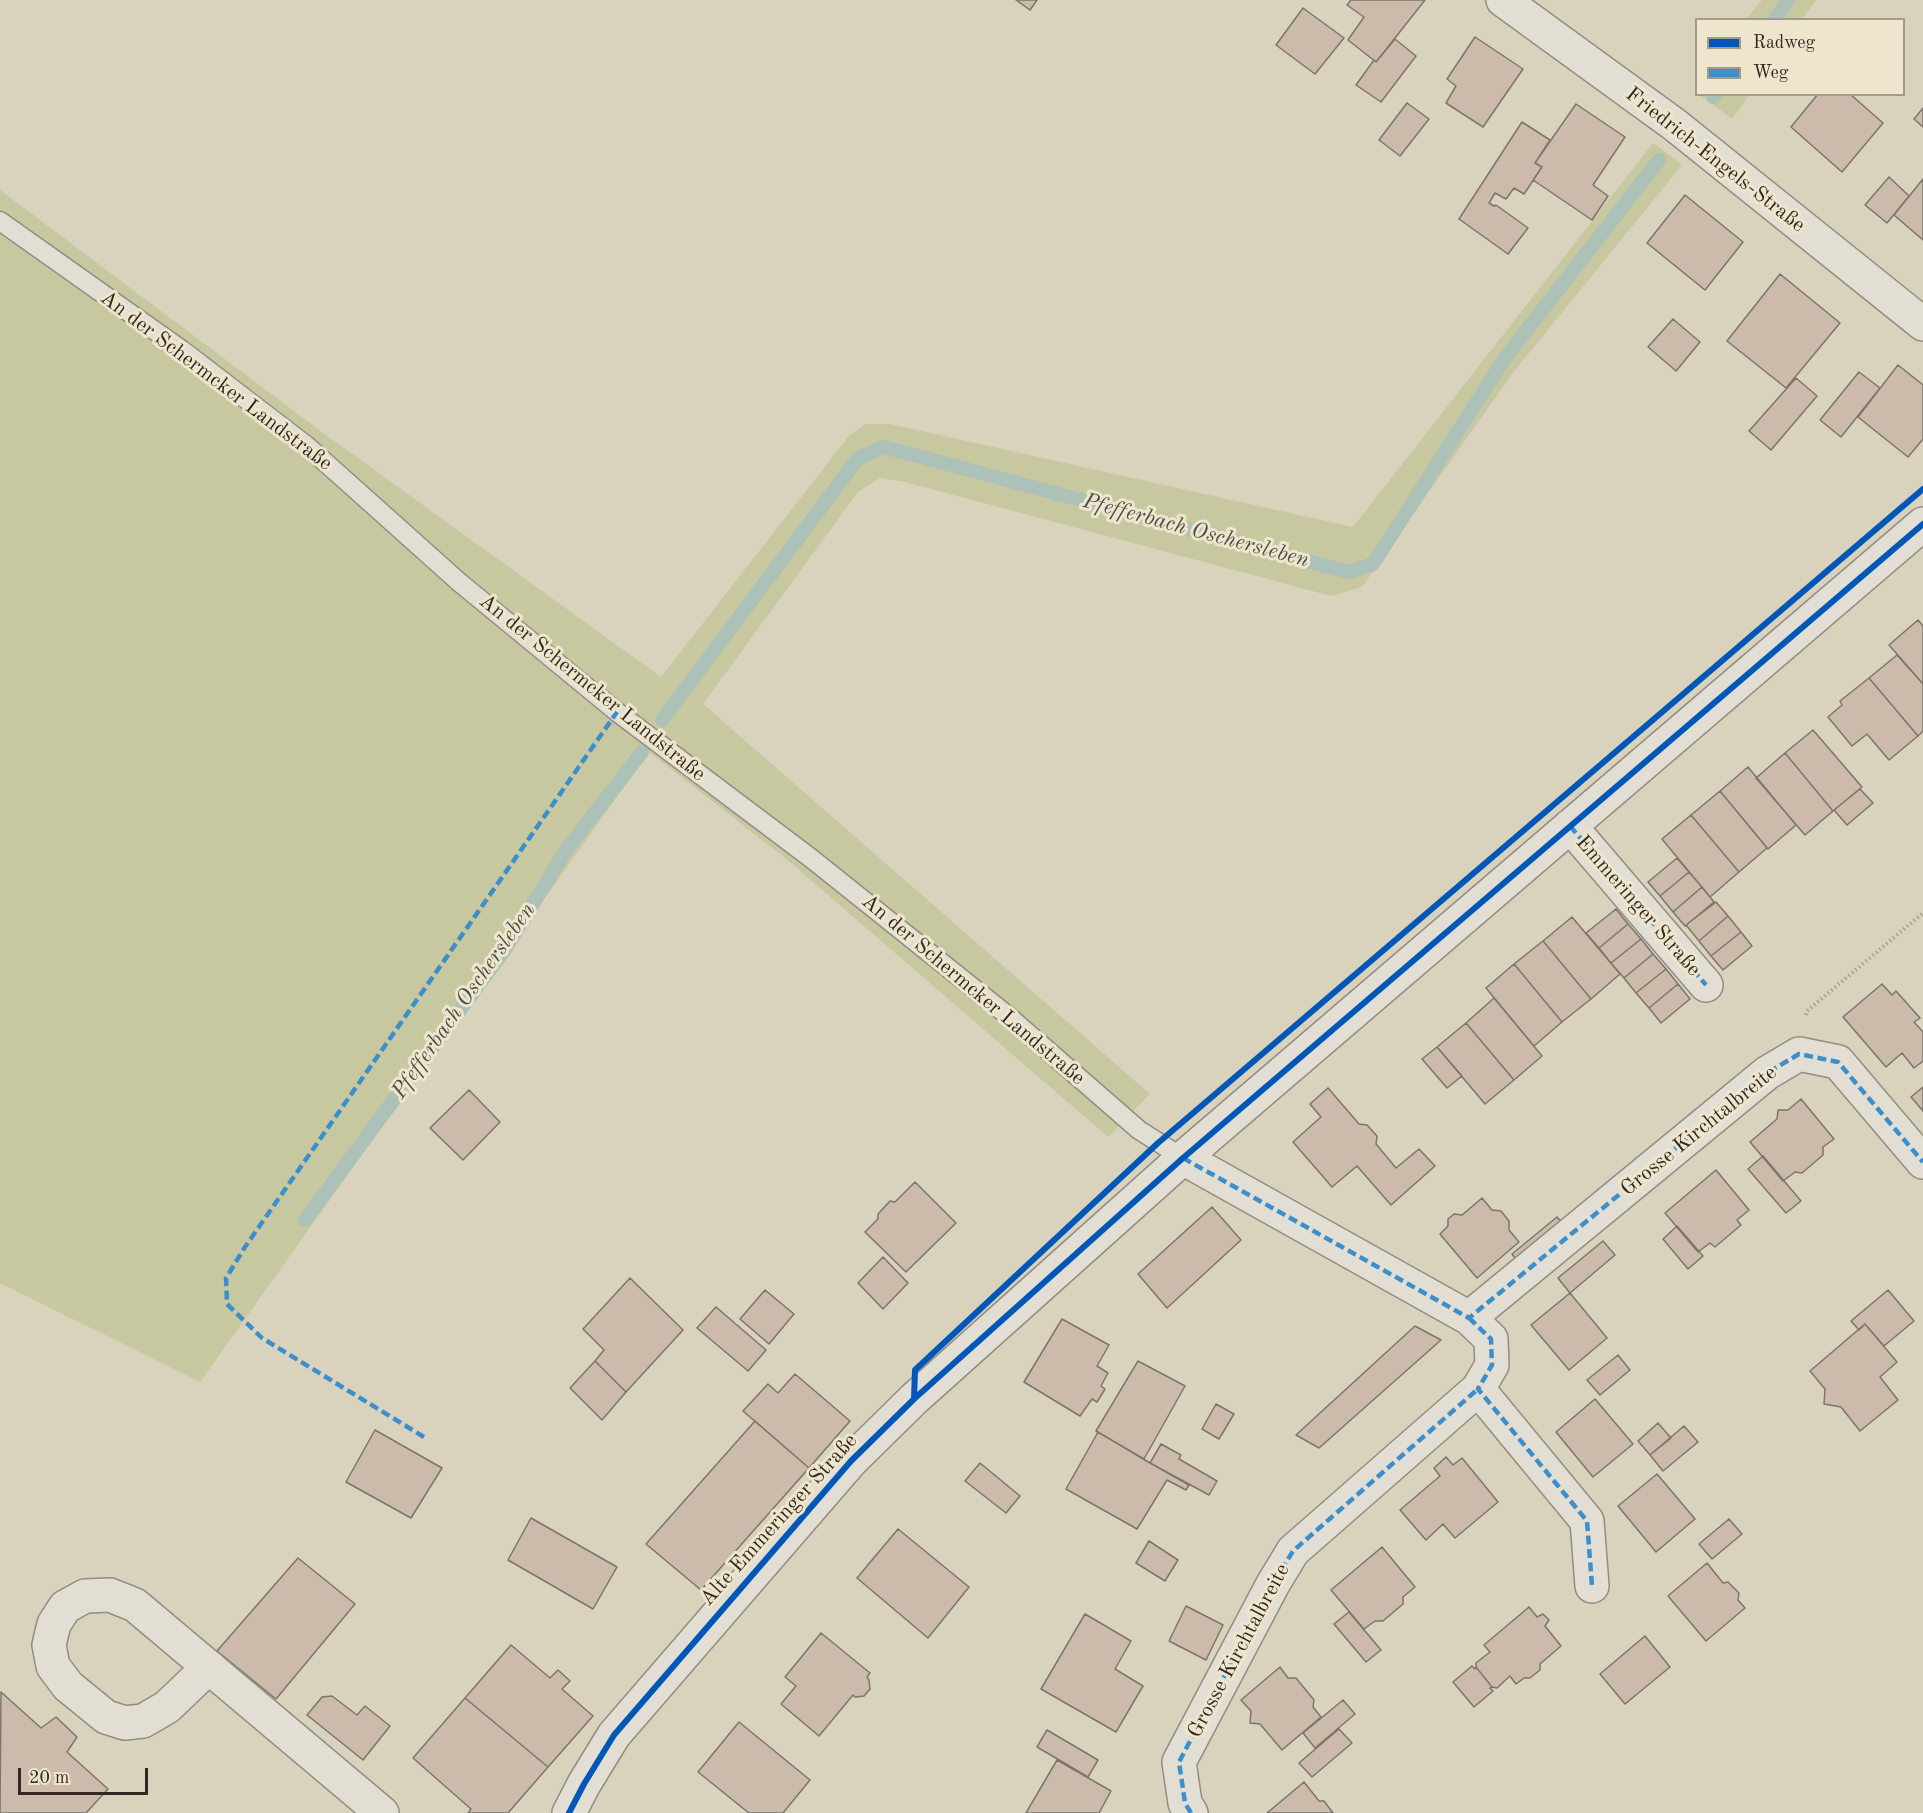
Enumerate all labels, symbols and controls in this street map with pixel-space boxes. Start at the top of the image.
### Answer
legend [1695,18,1905,96]
text: Radweg [1753,34,1815,52]
text: Weg [1753,64,1789,82]
street label: Friedrich-Engels-Straße [1620,82,1810,238]
street label: An der Schermcker Landstraße [95,285,337,477]
water label: Pfefferbach Oschersleben [1080,488,1312,574]
street label: An der Schermcker Landstraße [474,589,710,787]
street label: Emmeringer Straße [1570,830,1706,982]
street label: An der Schermcker Landstraße [856,889,1090,1091]
water label: Pfefferbach Oschersleben [386,898,542,1104]
street label: Grosse Kirchtalbreite [1616,1060,1782,1202]
street label: Alte Emmeringer Straße [695,1429,863,1611]
street label: Grosse Kirchtalbreite [1182,1560,1296,1742]
scale bar [21,1756,152,1794]
text: 20 m [29,1769,69,1787]

